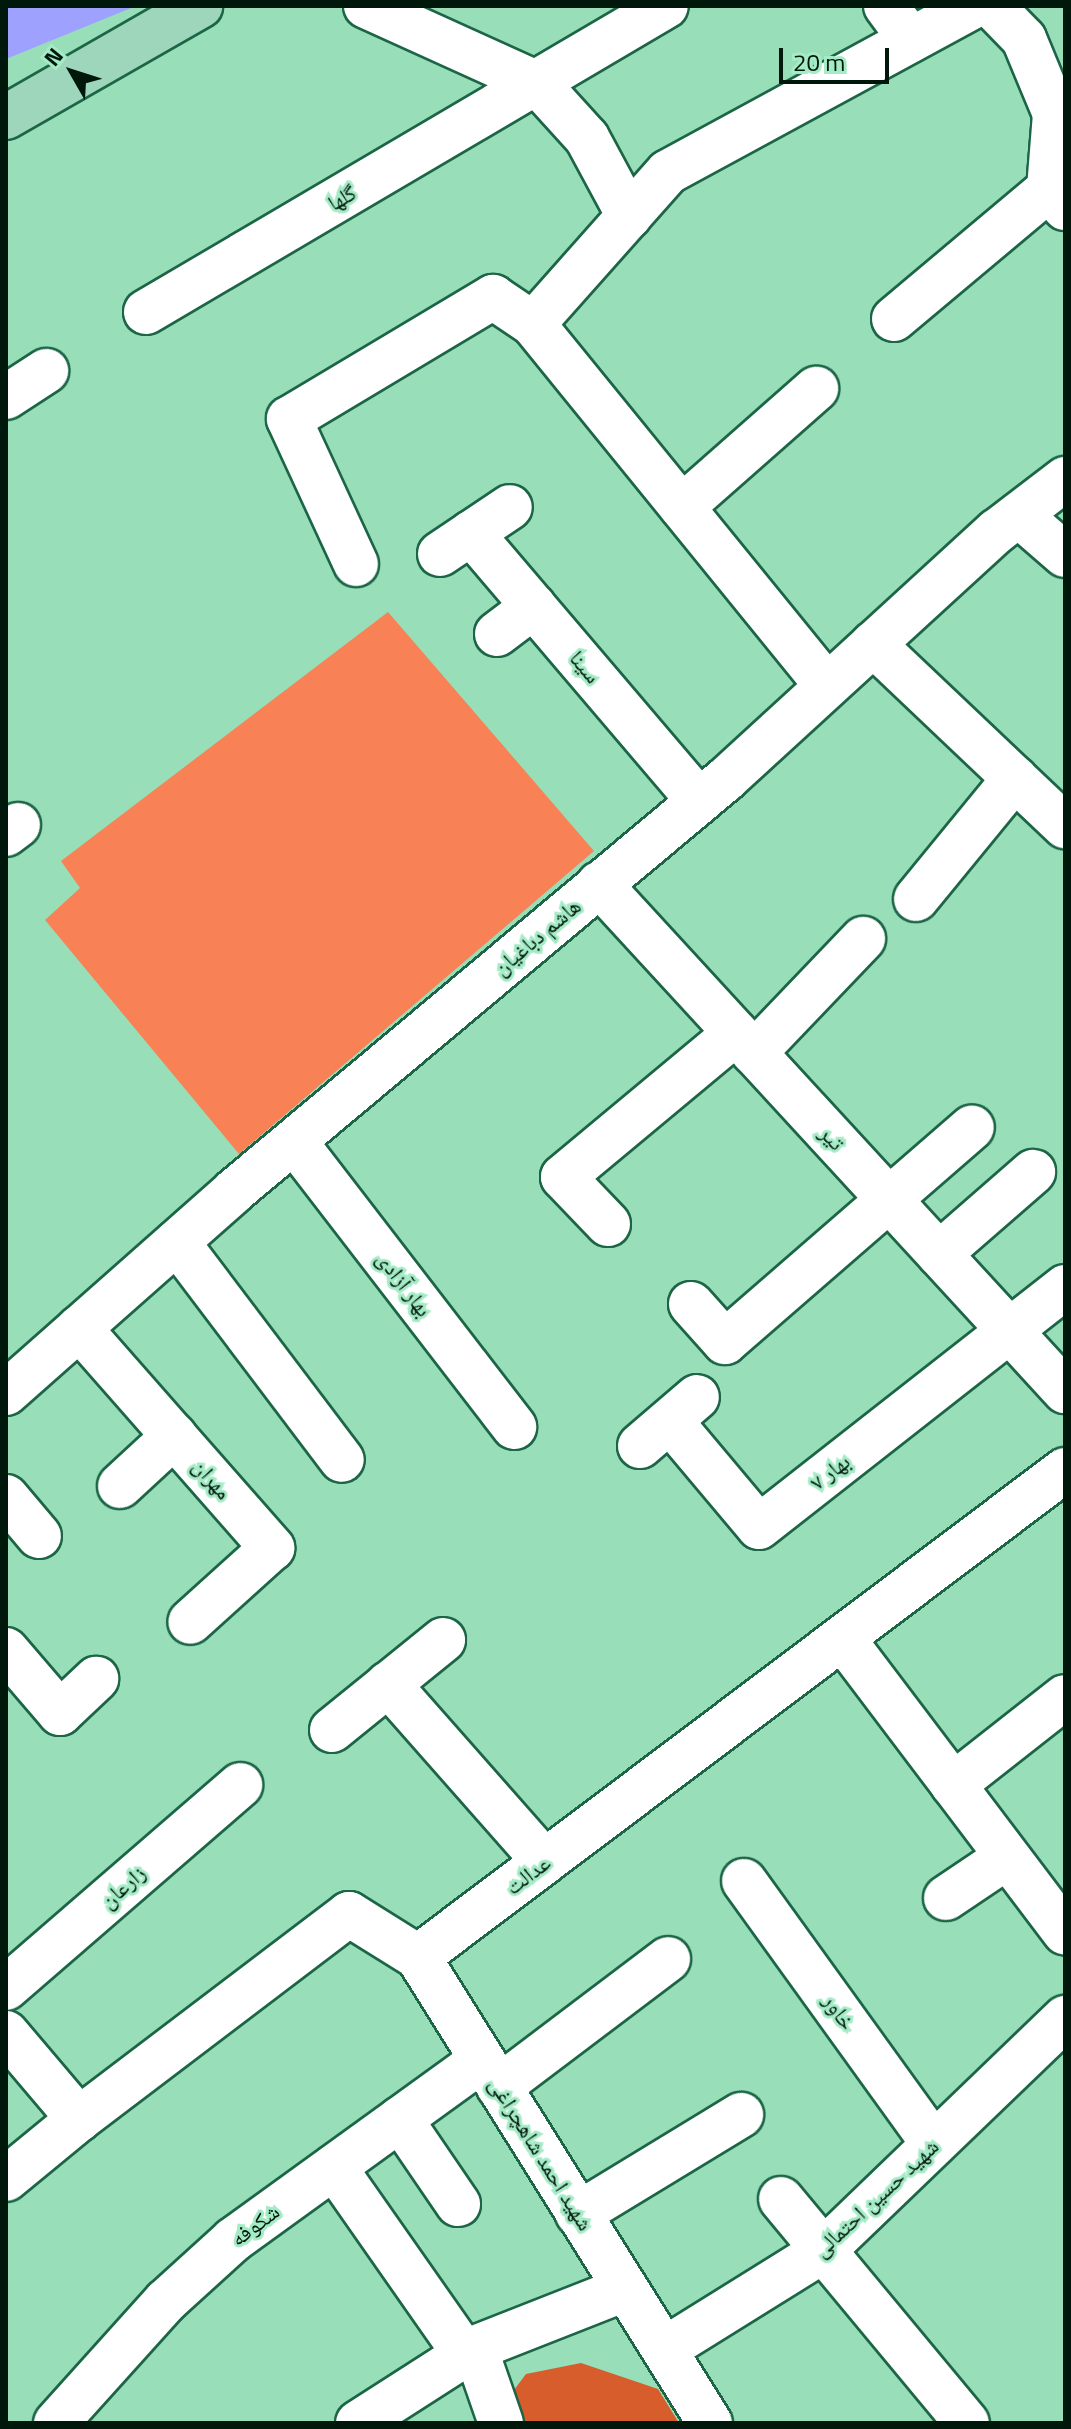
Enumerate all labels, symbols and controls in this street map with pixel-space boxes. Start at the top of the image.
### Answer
north arrow [32,32,112,112]
scale bar [783,32,893,82]
text: N [35,40,71,74]
text: 20 m [793,44,845,80]
street label: گلها [323,179,361,217]
street label: سینا [564,645,606,689]
street label: هاشم دباغیان [488,893,586,981]
street label: تیر [814,1120,850,1156]
street label: بهار آزادی [371,1246,437,1322]
street label: بهار ۷ [805,1448,855,1496]
street label: مهران [187,1453,237,1505]
street label: عدالت [500,1850,556,1900]
street label: زارعان [95,1860,151,1914]
street label: خاور [817,1989,861,2035]
street label: شهید احمد شاهچراغی [483,2072,599,2236]
street label: شهید حسین احتمالی [808,2133,944,2263]
street label: شکوفه [225,2198,285,2252]

